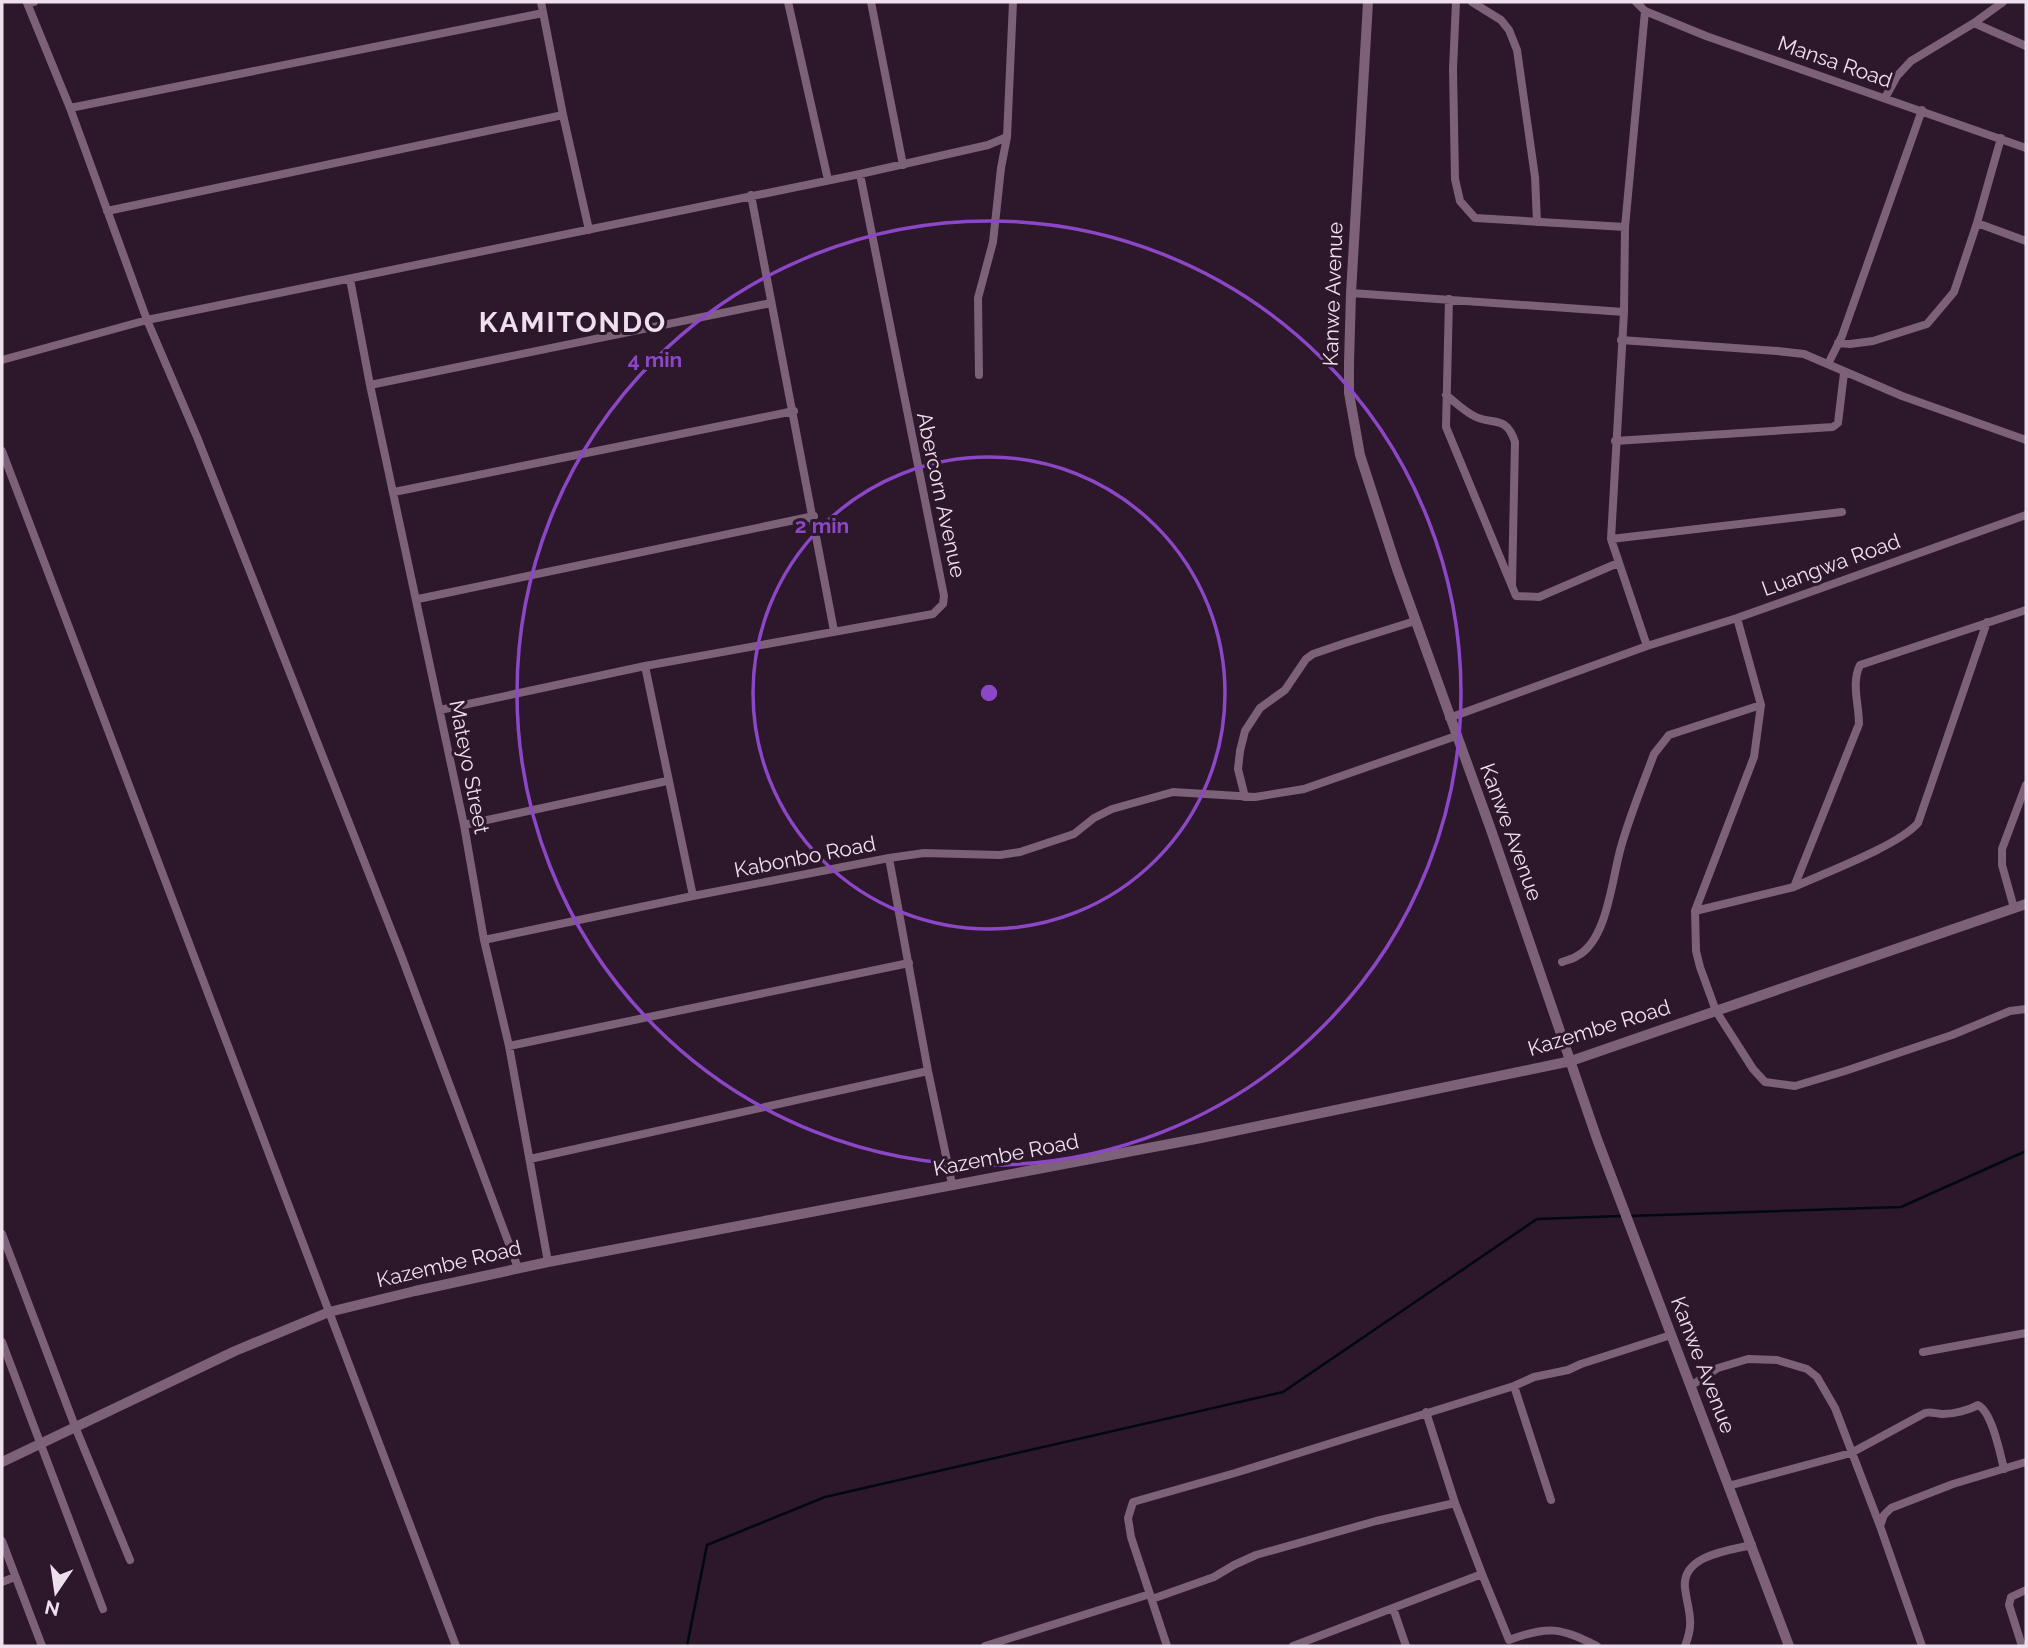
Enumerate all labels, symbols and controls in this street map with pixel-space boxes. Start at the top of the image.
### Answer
street label: Mansa Road [1775,30,1896,93]
street label: Kanwe Avenue [1317,221,1348,367]
district label: KAMITONDO [479,306,667,339]
text: 4 min [628,347,682,372]
street label: Abercorn Avenue [912,410,971,580]
text: 2 min [795,513,849,538]
street label: Luangwa Road [1758,528,1903,601]
centre of rings [977,681,1001,705]
street label: Mateyo Street [444,698,495,836]
street label: Kanwe Avenue [1475,760,1548,904]
street label: Kabonbo Road [732,831,878,883]
street label: Kazembe Road [1525,994,1673,1061]
street label: Kazembe Road [931,1128,1081,1181]
street label: Kazembe Road [374,1235,524,1292]
street label: Kanwe Avenue [1666,1293,1741,1437]
north arrow [21,1557,91,1627]
text: N [43,1596,62,1621]

